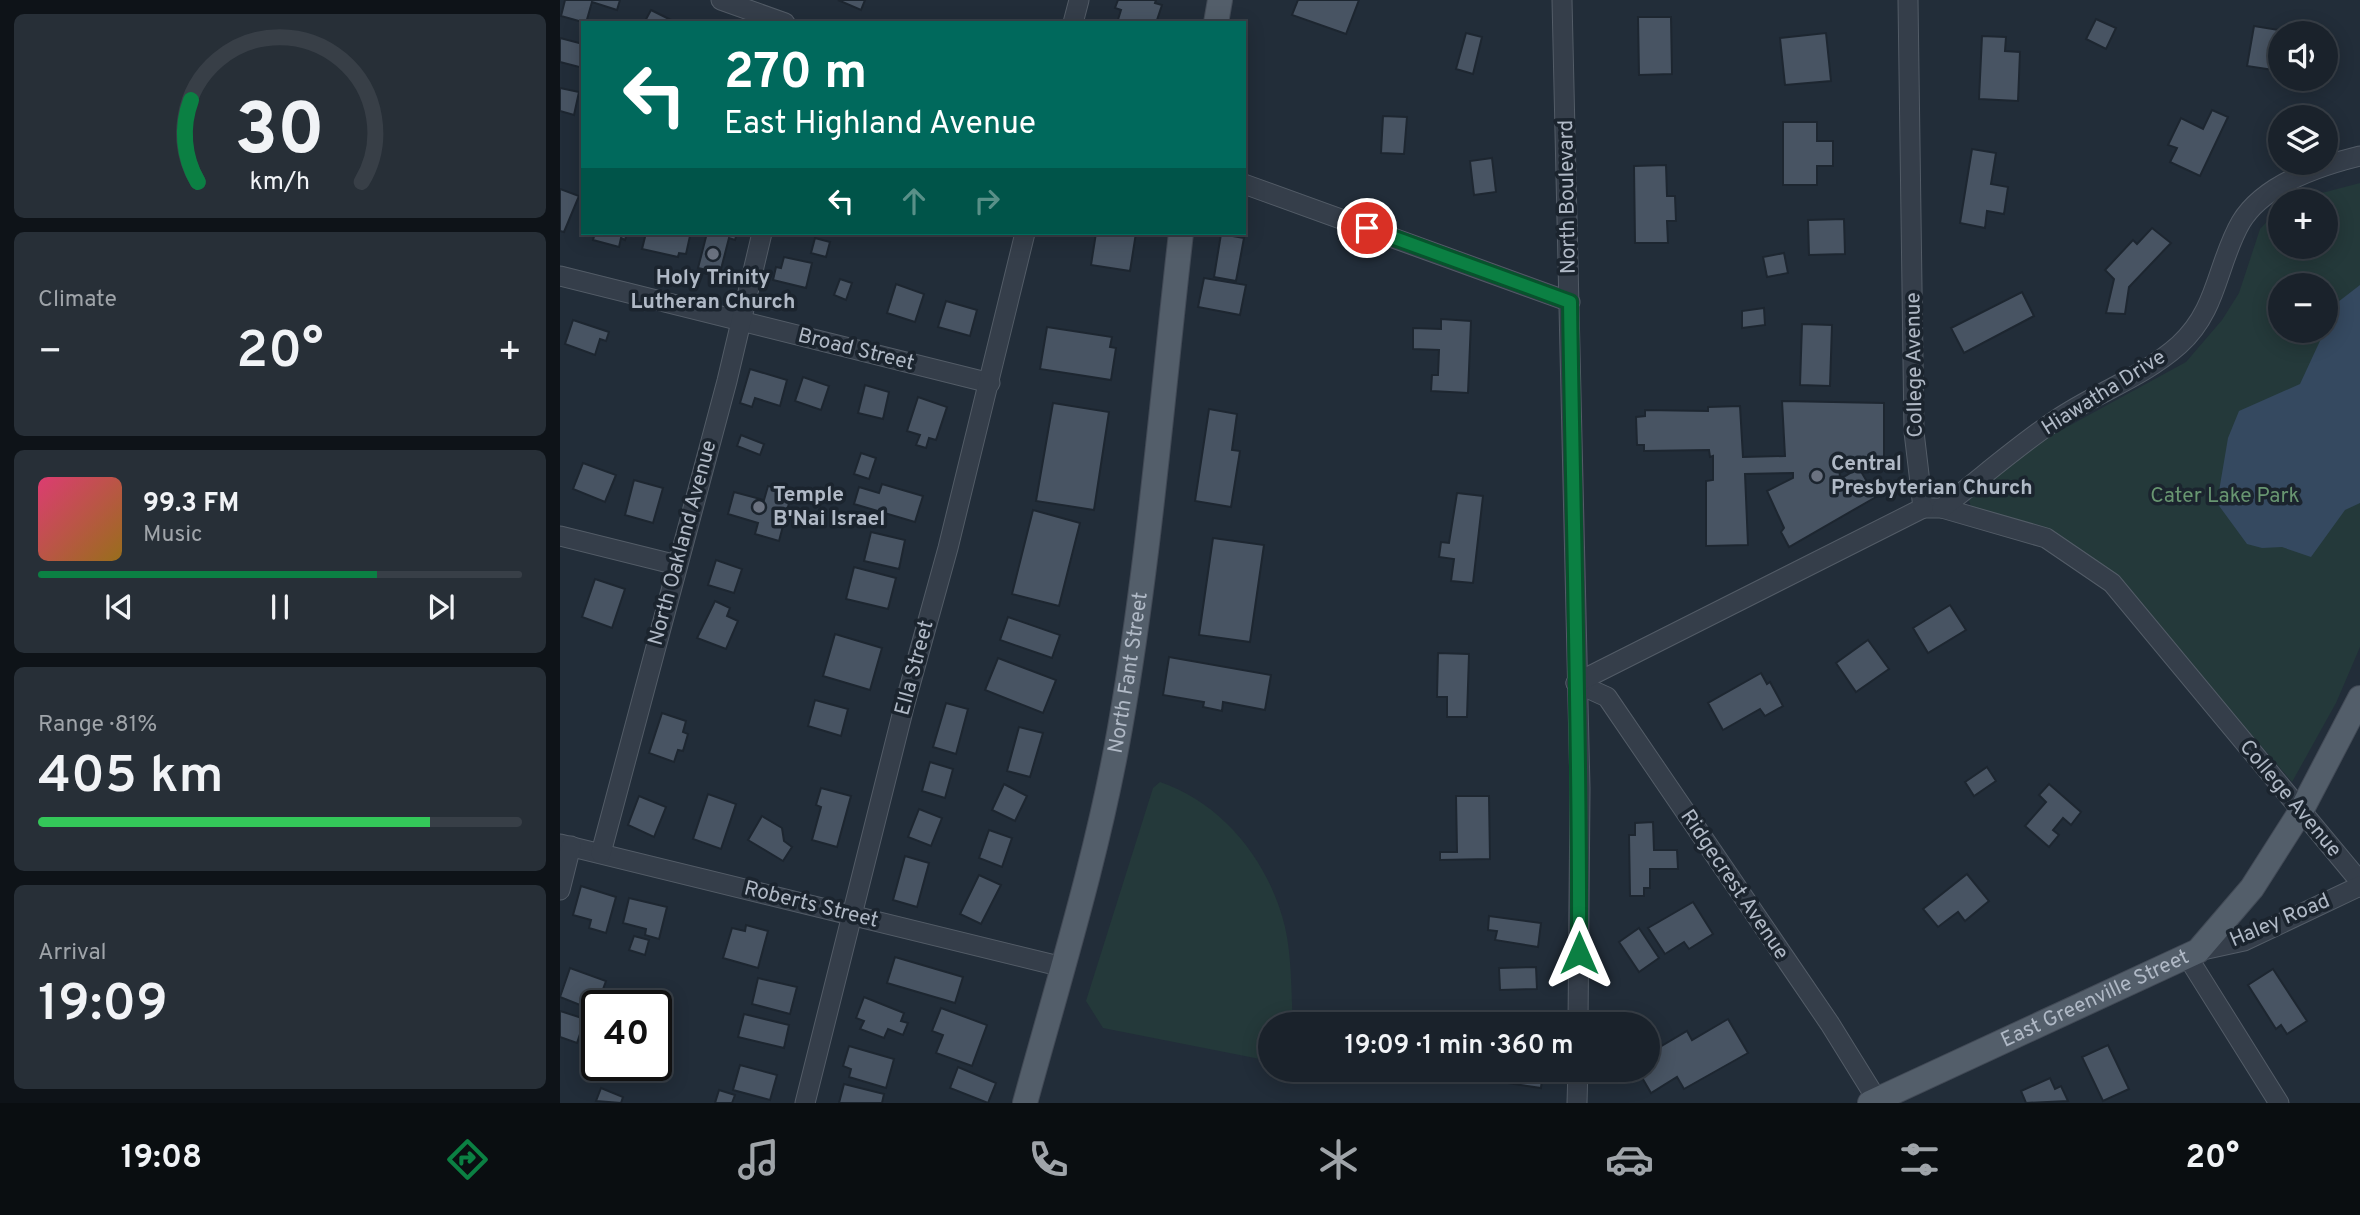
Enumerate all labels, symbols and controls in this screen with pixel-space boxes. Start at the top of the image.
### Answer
map controls [2268,21,2338,343]
button: sound [2268,21,2338,91]
text: 270 m [724,44,867,106]
icon: left [609,49,700,140]
text: 30 [235,88,325,180]
text: East Highland Avenue [724,105,1036,145]
button: layers [2268,105,2338,175]
street label: North Boulevard [1553,120,1583,274]
text: km/h [250,167,310,199]
icon: left [822,182,860,220]
icon: ahead [895,182,933,220]
icon: right [968,182,1006,220]
button: + [2268,189,2338,259]
pin [1337,198,1397,258]
icon: arrive [1348,209,1386,247]
marker: Holy Trinity Lutheran Church [705,246,721,262]
place label: Holy Trinity Lutheran Church [631,265,795,316]
button: − [2268,273,2338,343]
text: Climate [38,286,117,315]
street label: College Avenue [1900,292,1930,438]
text: 20° [236,320,324,386]
street label: Broad Street [795,322,917,378]
text: − [38,329,63,378]
text: + [497,329,522,378]
street label: Hiawatha Drive [2037,344,2171,442]
street label: North Oakland Avenue [643,437,723,649]
place label: Central Presbyterian Church [1831,451,2033,502]
marker: Central Presbyterian Church [1809,468,1825,484]
place label: Temple B'Nai Israel [773,482,885,533]
park label: Cater Lake Park [2150,483,2300,510]
text: 99.3 FM [143,488,239,521]
marker: Temple B'Nai Israel [751,499,767,515]
text: Music [143,521,203,550]
icon: previous [100,588,138,626]
icon: pause [261,588,299,626]
icon: next [422,588,460,626]
street label: North Fant Street [1102,590,1154,756]
street label: Ella Street [889,617,941,719]
text: Range · 81% [38,711,157,740]
street label: College Avenue [2233,735,2347,863]
text: 405 km [38,745,223,811]
street label: Ridgecrest Avenue [1674,805,1794,965]
street label: Roberts Street [741,875,881,935]
street label: Haley Road [2226,888,2334,954]
position arrow [1542,916,1616,990]
text: Arrival [38,939,107,968]
street label: East Greenville Street [1997,944,2193,1054]
text: 19:09 [38,973,168,1039]
speed limit sign: 40 [581,990,672,1081]
text: 19:09 · 1 min · 360 m [1345,1030,1573,1063]
icon: directions [443,1135,492,1184]
icon: music [734,1135,783,1184]
icon: phone [1024,1135,1073,1184]
icon: climate [1314,1135,1363,1184]
icon: car [1605,1135,1654,1184]
icon: filters [1895,1135,1944,1184]
text: 19:08 [121,1139,202,1179]
text: 20° [2185,1139,2239,1179]

